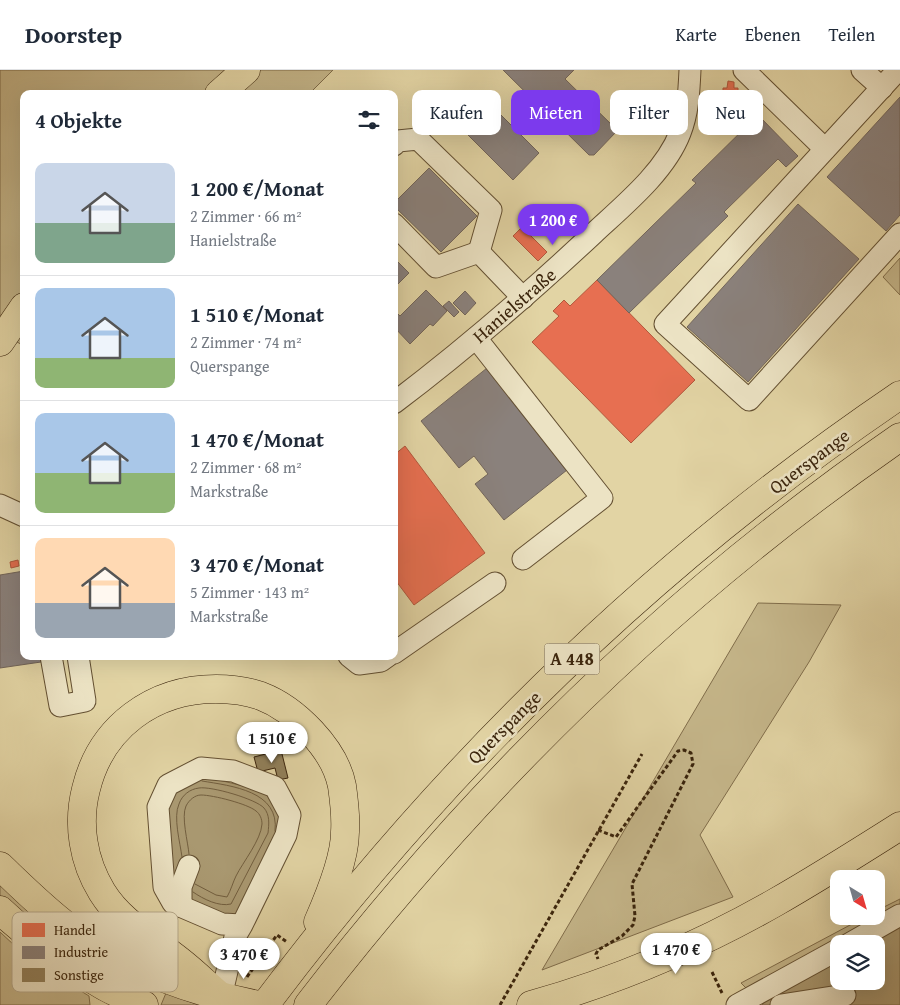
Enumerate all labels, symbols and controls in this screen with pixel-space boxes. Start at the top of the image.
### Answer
text: Doorstep [25,17,122,52]
text: Karte [676,21,717,48]
text: Ebenen [745,21,801,48]
text: Teilen [829,21,875,48]
chip: Kaufen [412,90,501,135]
chip: Mieten [511,90,600,135]
chip: Filter [610,90,688,135]
chip: Neu [698,90,763,135]
text: 4 Objekte [35,105,122,136]
icon: filters [355,106,383,134]
text: 1 200 €/Monat [190,173,324,204]
icon: home [75,183,135,243]
text: 2 Zimmer · 66 m² [190,204,302,228]
pin: 1 200 € [507,204,599,246]
text: 1 200 € [529,208,577,232]
text: Hanielstraße [190,228,277,252]
street label: Hanielstraße [466,261,562,349]
text: 1 510 €/Monat [190,299,324,330]
icon: home [75,308,135,368]
text: 2 Zimmer · 74 m² [190,330,302,354]
text: Querspange [190,354,269,378]
street label: Querspange [763,421,855,501]
text: 1 470 €/Monat [190,424,324,455]
icon: home [75,433,135,493]
text: 2 Zimmer · 68 m² [190,455,302,479]
text: Markstraße [190,479,268,503]
text: 3 470 €/Monat [190,549,324,580]
icon: home [75,558,135,618]
text: 5 Zimmer · 143 m² [190,580,309,604]
text: Markstraße [190,604,268,628]
road number: A 448 [544,644,600,674]
street label: Querspange [461,684,547,770]
pin: 1 510 € [226,722,318,764]
text: 1 510 € [248,726,296,750]
north arrow [830,870,885,925]
map controls [830,870,885,990]
legend [12,912,178,992]
text: Handel [54,920,96,940]
pin: 1 470 € [630,932,722,975]
button: layers [830,935,885,990]
text: 1 470 € [652,937,700,961]
pin: 3 470 € [198,938,290,980]
text: Industrie [54,942,108,962]
text: 3 470 € [220,942,268,966]
text: Sonstige [54,965,104,985]

